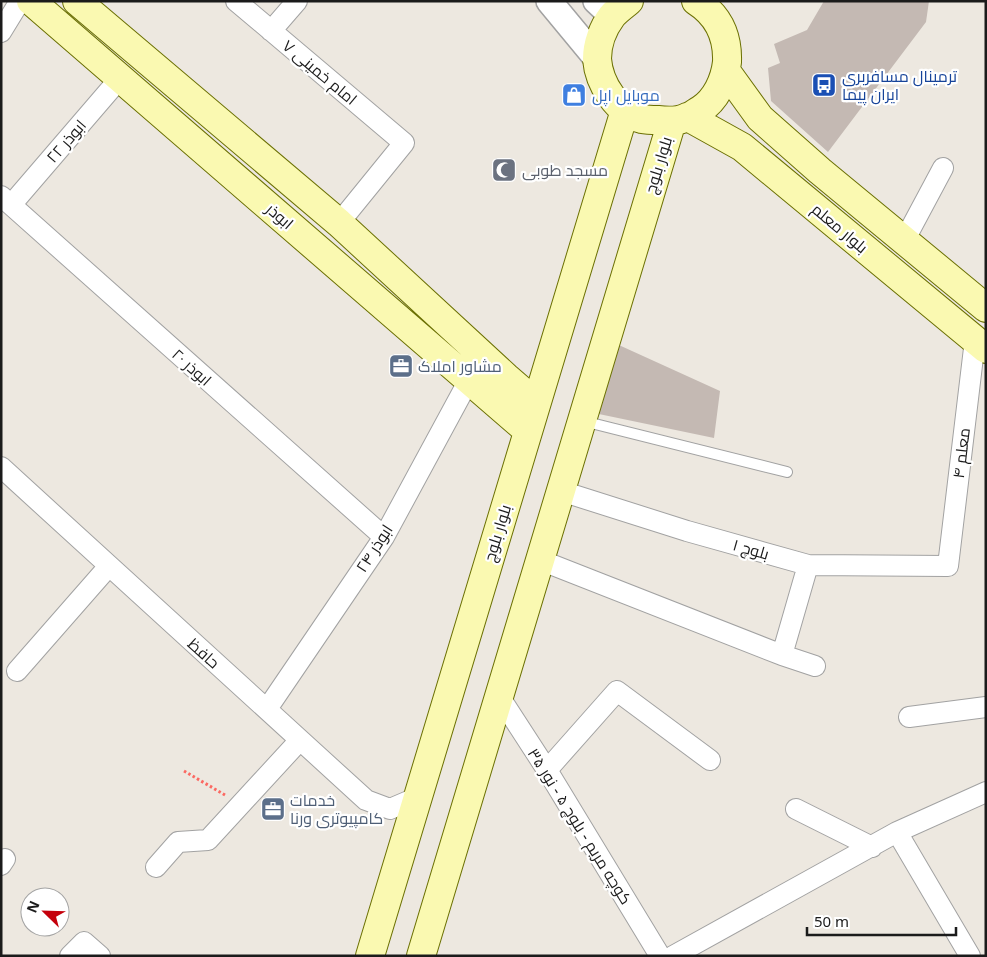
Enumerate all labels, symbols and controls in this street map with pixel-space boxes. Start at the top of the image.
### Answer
street label: امام خمینی ۷ [277,34,362,110]
place label: ترمینال مسافربری ایران پیما [842,65,958,106]
bus stop icon: ترمینال مسافربری ایران پیما [811,72,837,98]
shop icon: موبایل اپل [561,82,587,108]
place label: موبایل اپل [592,84,660,107]
street label: ابوذر ۲۲ [41,115,91,167]
street label: بلوار بلوچ [639,134,678,197]
mosque icon: مسجد طوبی [491,157,517,183]
place label: مسجد طوبی [522,159,608,181]
street label: ابوذر [261,197,298,234]
street label: بلوار معلم [807,198,873,259]
street label: ابوذر ۲۰ [167,343,217,391]
office icon: مشاور املاک [388,353,414,379]
place label: مشاور املاک [418,355,502,377]
street label: معلم ۴ [947,426,976,480]
street label: بلوار بلوچ [478,502,517,565]
street label: ابوذر ۲۴ [350,520,398,576]
street label: بلوچ ۱ [730,533,772,566]
street label: حافظ [183,633,225,673]
street label: کوچه مریم - بلوچ ۵ - نور ۳۵ [522,744,637,909]
place label: خدمات کامپیوتری ورنا [290,789,383,829]
office icon: خدمات کامپیوتری ورنا [260,796,286,822]
north arrow [20,887,70,937]
text: N [22,898,44,916]
scale bar [807,904,956,936]
text: 50 m [814,911,849,931]

